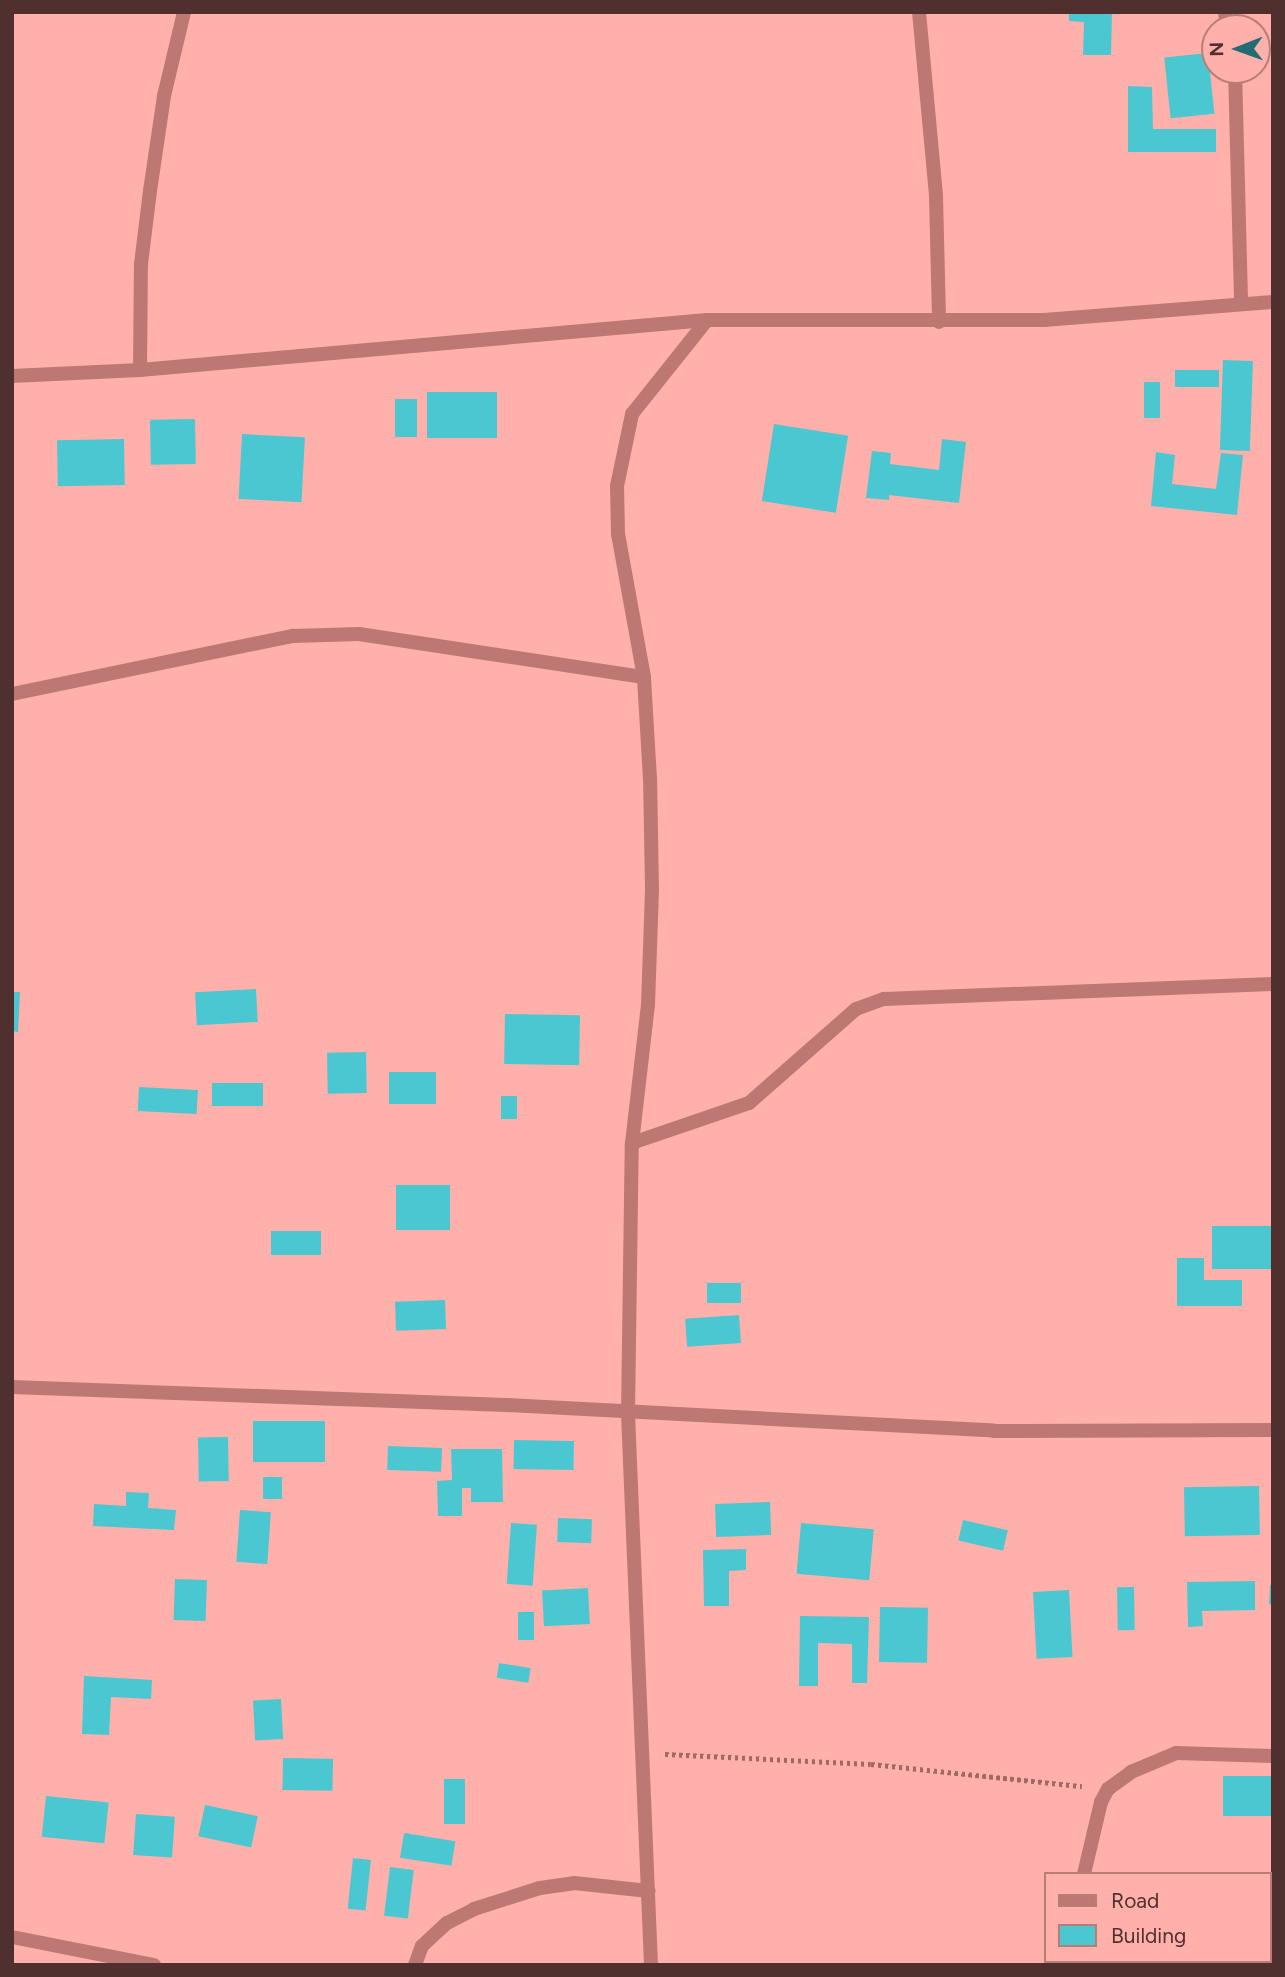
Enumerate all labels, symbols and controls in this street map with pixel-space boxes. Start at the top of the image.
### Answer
north arrow [1201,14,1271,84]
text: N [1205,42,1228,57]
legend [1044,1872,1271,1963]
text: Road [1111,1888,1159,1913]
text: Building [1111,1923,1186,1948]

